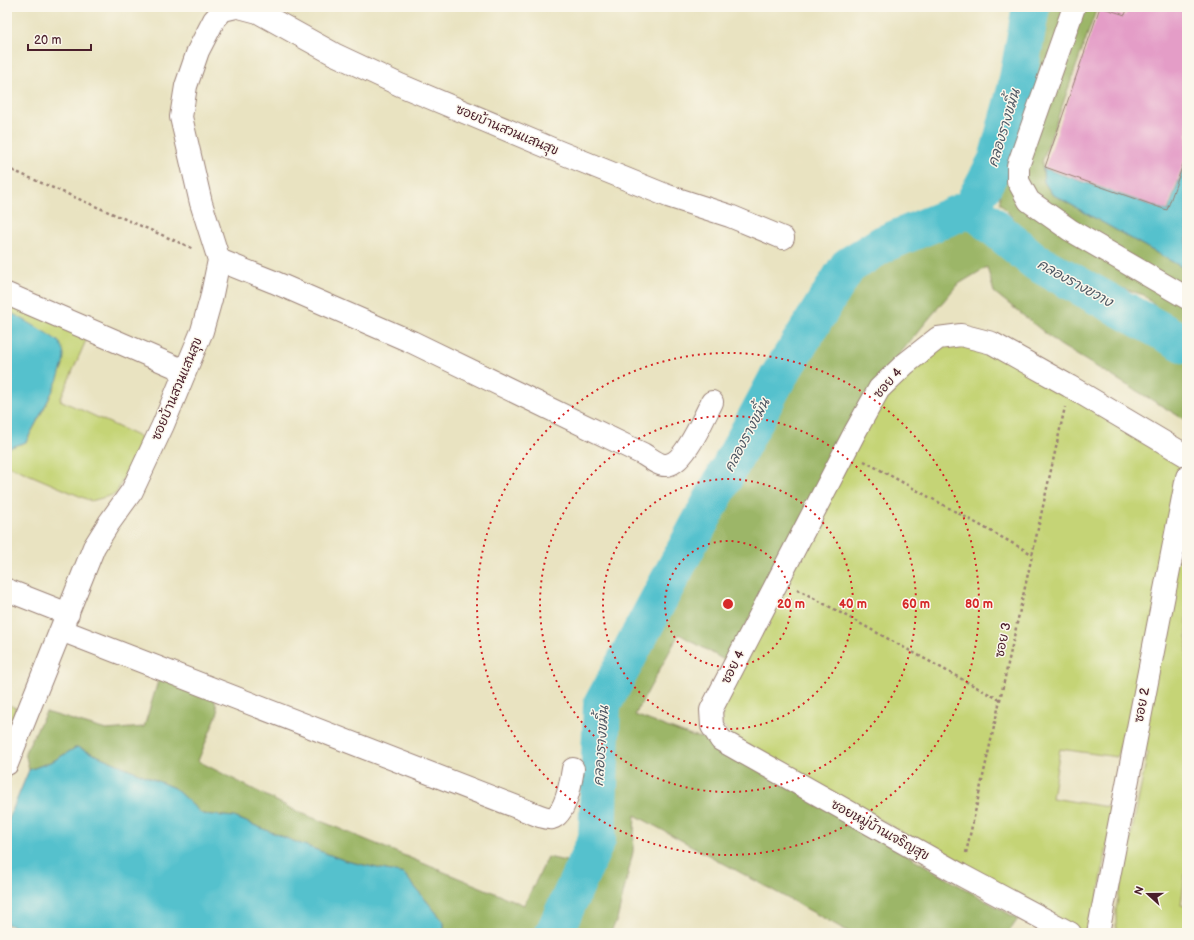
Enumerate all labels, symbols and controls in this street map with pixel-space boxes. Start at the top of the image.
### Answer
scale bar [28,26,91,52]
text: 20 m [34,33,61,48]
water label: คลองรางขมิ้น [980,85,1024,169]
street label: ซอยบ้านสวนแสนสุข [453,100,561,160]
water label: คลองรางขวาง [1035,255,1117,312]
street label: ซอยบ้านสวนแสนสุข [147,335,207,443]
street label: ซอย 4 [870,364,906,402]
water label: คลองรางขมิ้น [717,393,774,475]
centre of rings [721,597,735,611]
text: 20 m [777,597,805,612]
text: 40 m [839,597,867,612]
text: 60 m [902,597,930,612]
text: 80 m [965,597,993,612]
street label: ซอย 3 [991,621,1015,659]
street label: ซอย 4 [718,647,748,687]
street label: ซอย 2 [1131,686,1153,724]
water label: คลองรางขมิ้น [585,704,612,787]
street label: ซอยหมู่บ้านเจริญสุข [827,795,933,865]
north arrow [1128,874,1168,914]
text: N [1132,884,1147,897]

